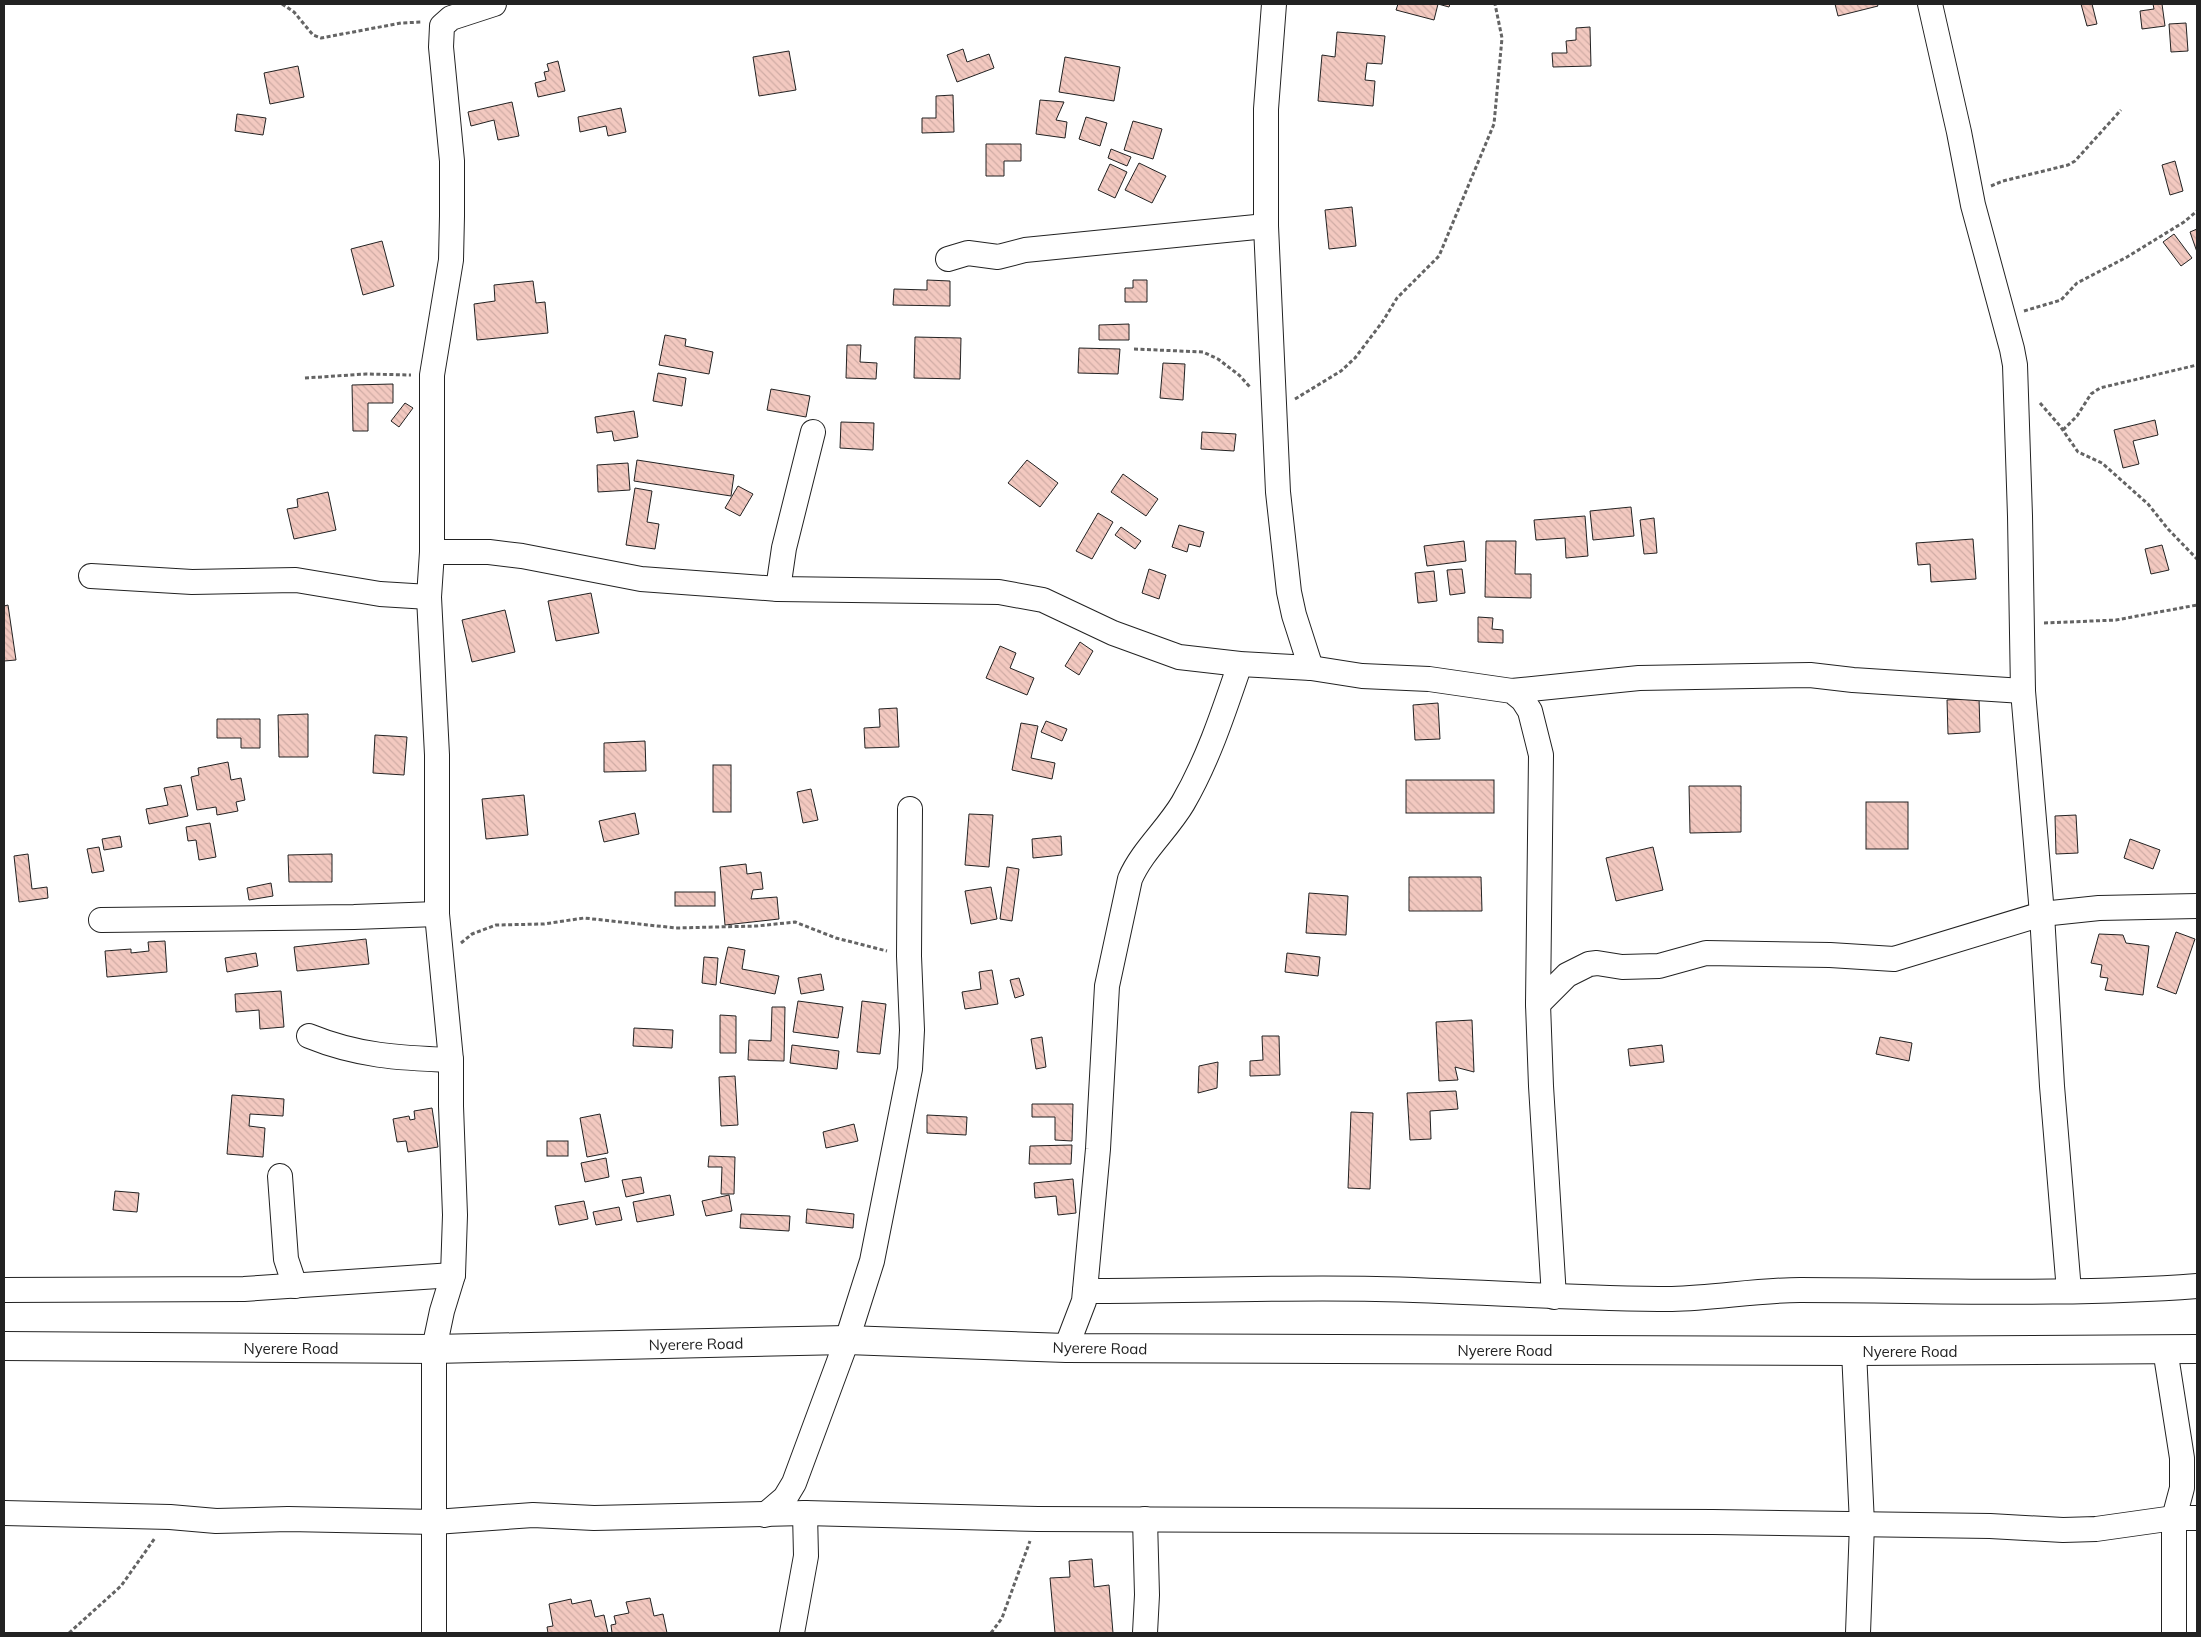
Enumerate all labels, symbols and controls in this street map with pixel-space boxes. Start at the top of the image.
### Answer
street label: Nyerere Road [648,1334,744,1354]
street label: Nyerere Road [1052,1338,1148,1358]
street label: Nyerere Road [244,1339,338,1358]
street label: Nyerere Road [1458,1341,1552,1360]
street label: Nyerere Road [1863,1342,1957,1361]

